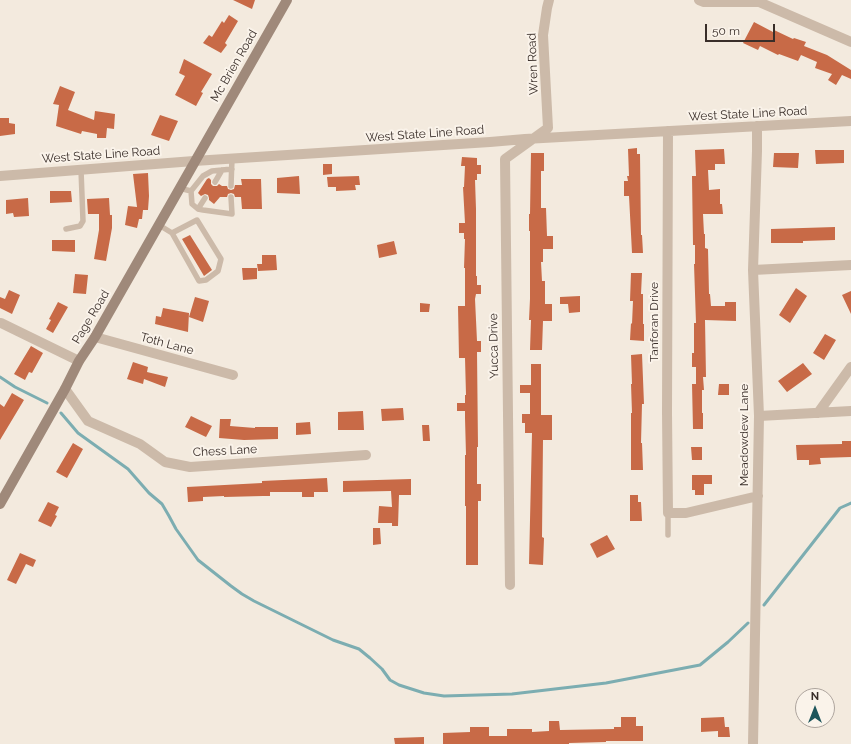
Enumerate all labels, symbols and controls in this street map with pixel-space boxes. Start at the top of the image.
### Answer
scale bar [707,16,777,42]
text: 50 m [712,24,740,38]
street label: Mc Brien Road [208,27,260,105]
street label: Wren Road [525,33,541,95]
street label: West State Line Road [688,104,808,124]
street label: West State Line Road [365,123,485,145]
street label: West State Line Road [41,144,161,166]
street label: Tanforan Drive [647,282,661,362]
street label: Page Road [69,287,113,347]
street label: Yucca Drive [486,313,502,379]
street label: Toth Lane [139,330,195,358]
street label: Meadowdew Lane [737,384,751,486]
street label: Chess Lane [192,442,258,460]
north arrow [795,688,835,728]
text: N [811,690,819,703]

